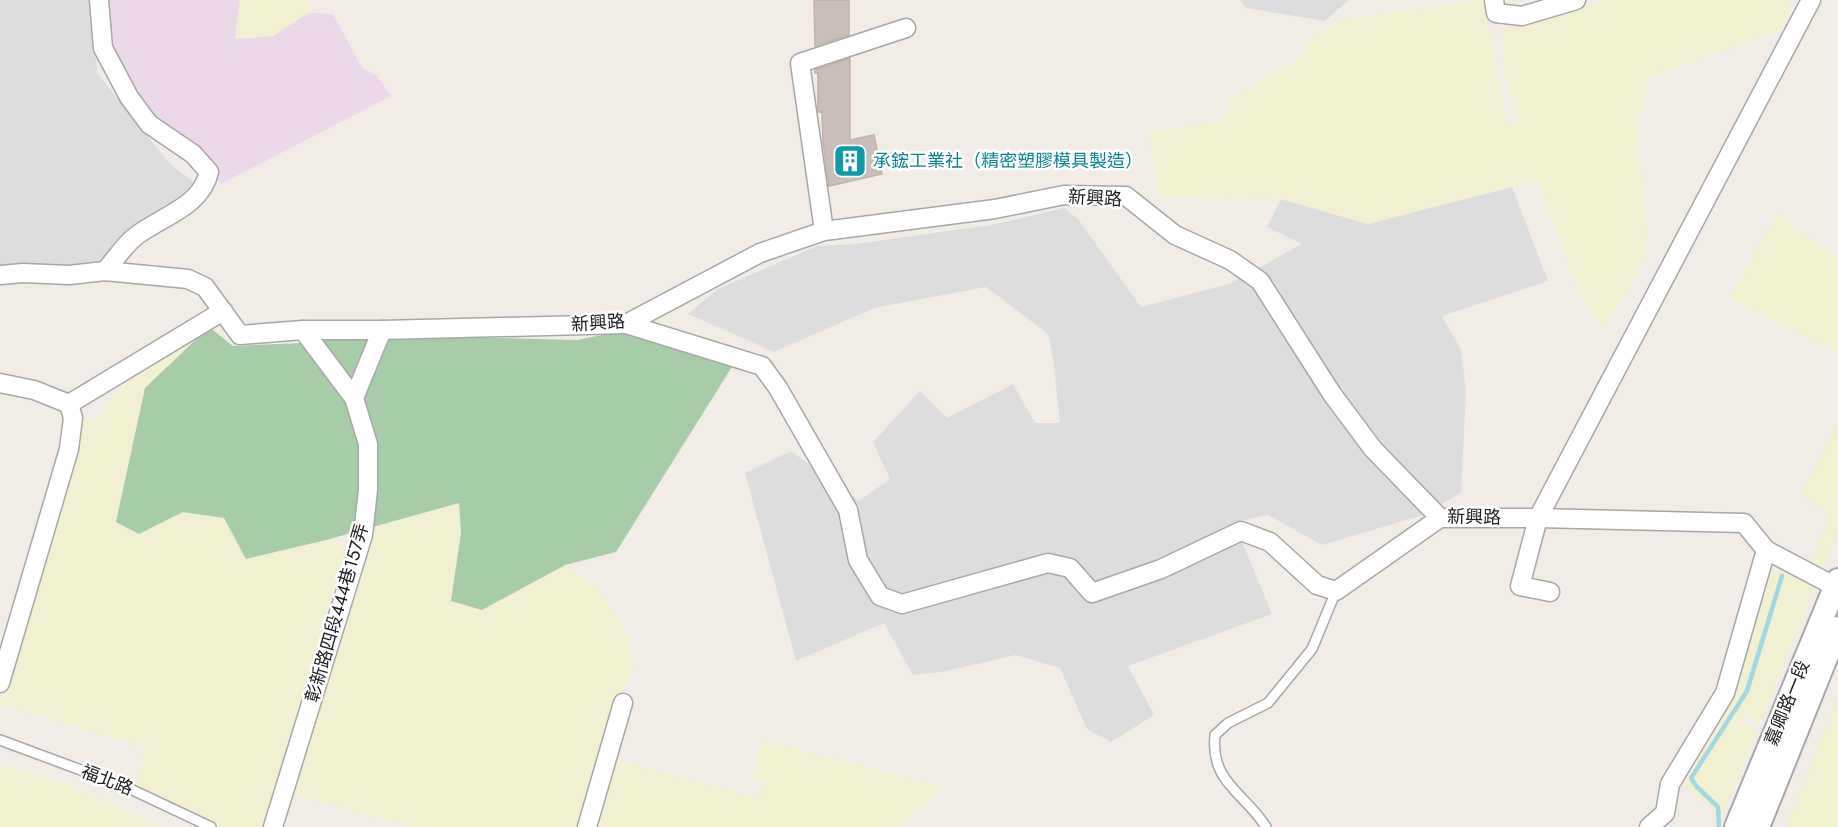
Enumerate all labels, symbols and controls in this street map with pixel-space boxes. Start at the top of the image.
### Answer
building icon: 承鋐工業社（精密塑膠模具製造） [832,143,868,179]
place label: 承鋐工業社（精密塑膠模具製造） [873,148,1143,174]
street label: 新興路 [1067,184,1123,212]
street label: 新興路 [570,308,626,338]
street label: 新興路 [1447,504,1501,530]
street label: 彰新路四段444巷157弄 [299,520,375,706]
street label: 嘉卿路一段 [1758,656,1816,750]
street label: 福北路 [77,758,137,802]

